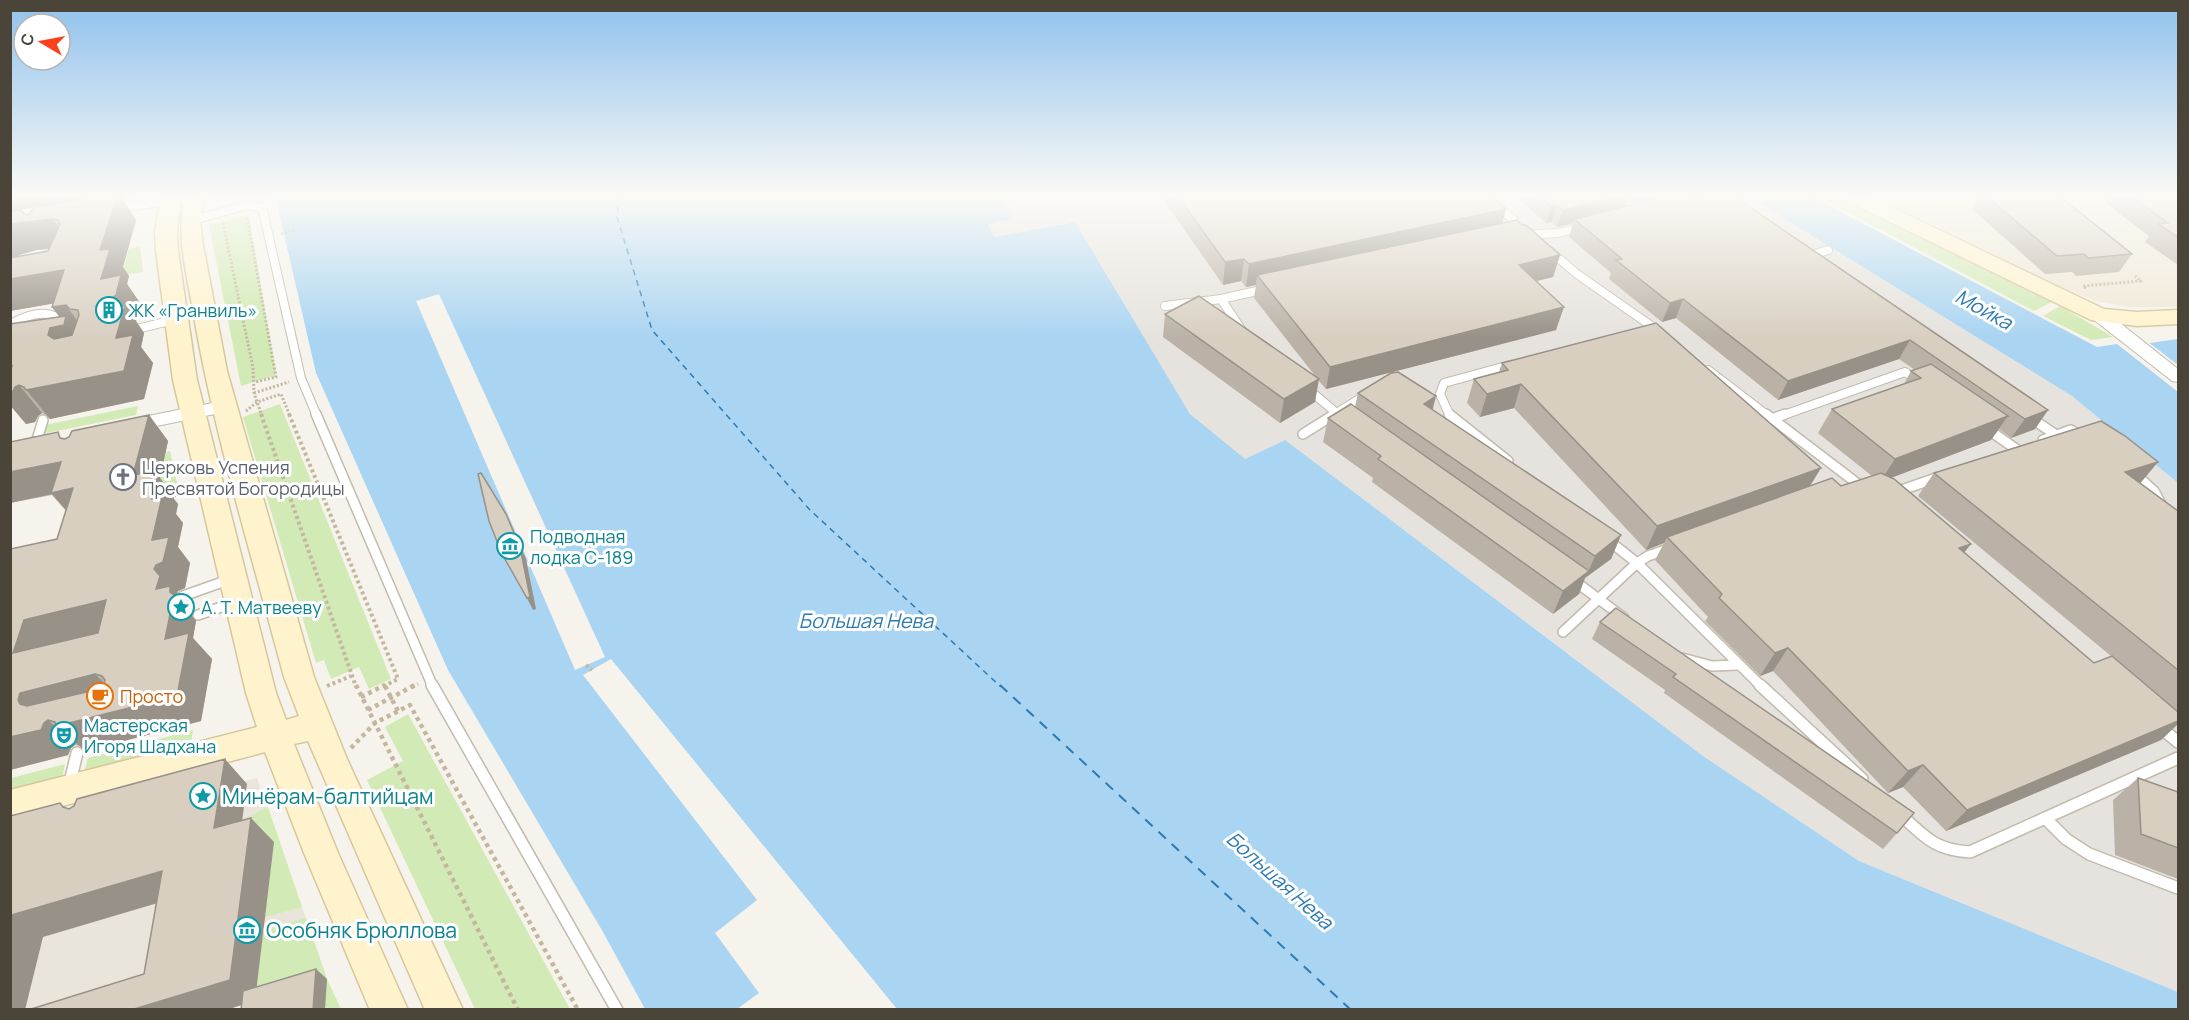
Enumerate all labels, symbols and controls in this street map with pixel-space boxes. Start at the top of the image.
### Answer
north arrow [12,12,72,72]
text: С [15,31,39,47]
water label: Мойка [1951,282,2018,336]
building icon: ЖК «Гранвиль» [94,295,124,325]
place label: ЖК «Гранвиль» [128,298,257,322]
place label: Церковь Успения Пресвятой Богородицы [142,455,344,500]
church icon: Церковь Успения Пресвятой Богородицы [108,462,138,492]
place label: Подводная лодка С-189 [530,524,633,569]
museum icon: Подводная лодка С-189 [495,531,525,561]
place icon: А. Т. Матвееву [166,592,196,622]
place label: А. Т. Матвееву [201,595,322,619]
water label: Большая Нева [799,607,934,634]
cafe icon: Просто [85,681,115,711]
place label: Просто [120,684,183,708]
place label: Мастерская Игоря Шадхана [84,713,216,758]
theatre icon: Мастерская Игоря Шадхана [49,720,79,750]
place icon: Минёрам-балтийцам [188,781,218,811]
place label: Минёрам-балтийцам [222,782,433,810]
water label: Большая Нева [1221,825,1340,936]
museum icon: Особняк Брюллова [232,915,262,945]
place label: Особняк Брюллова [266,916,457,944]

